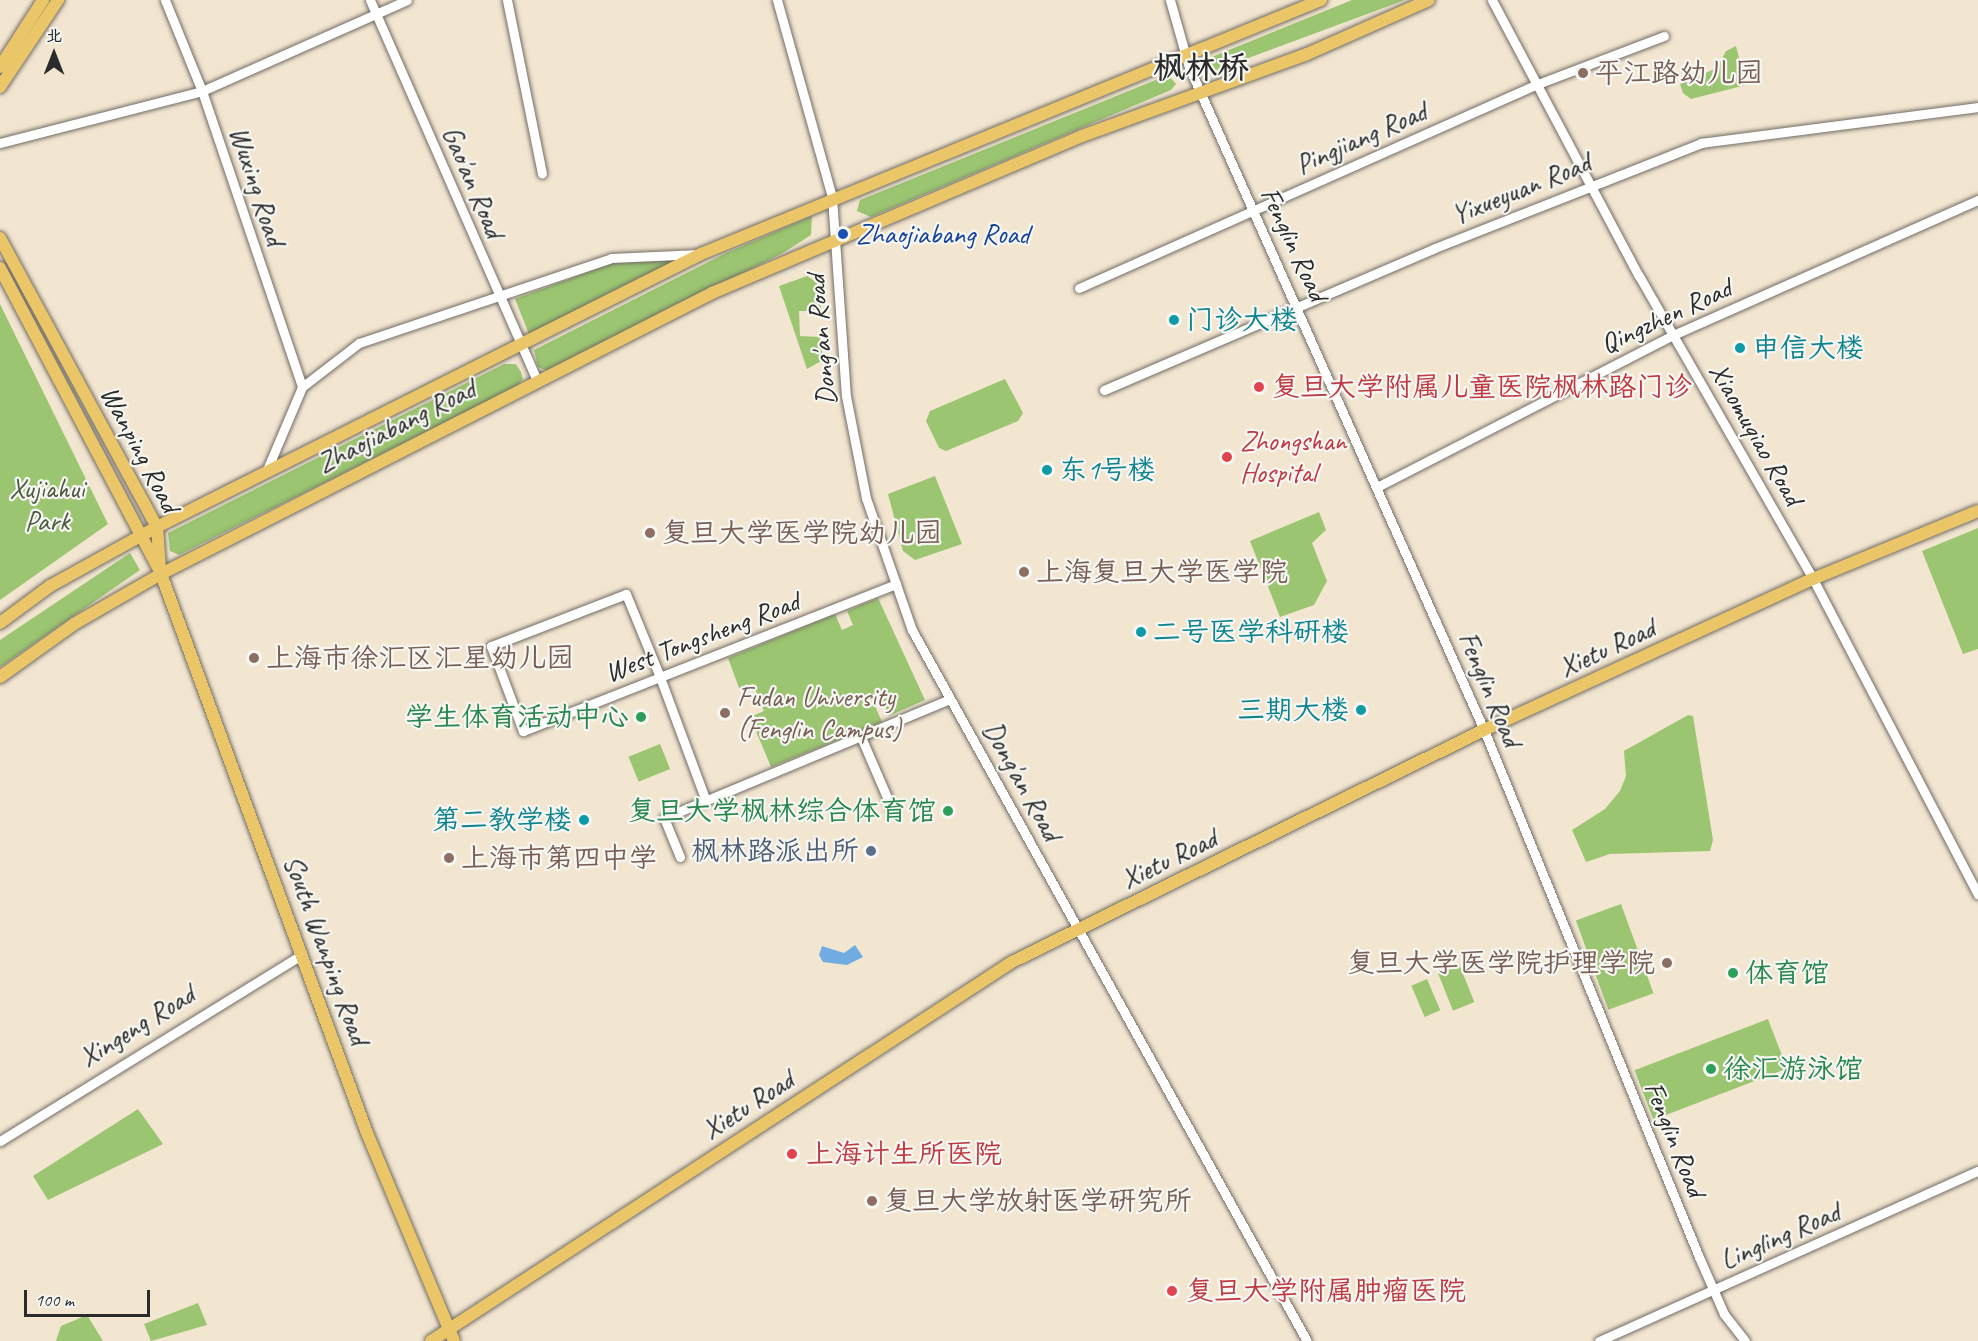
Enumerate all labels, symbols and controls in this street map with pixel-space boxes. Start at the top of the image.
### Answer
north arrow [24,24,84,84]
text: 北 [46,26,62,46]
district label: 枫林桥 [1153,49,1249,87]
place label: 平江路幼儿园 [1595,56,1763,90]
marker: 平江路幼儿园 [1576,66,1590,80]
street label: Pingjiang Road [1290,94,1432,182]
street label: Gao'an Road [435,121,511,243]
street label: Wuxing Road [222,123,292,249]
street label: Yixueyuan Road [1447,146,1595,232]
street label: Fenglin Road [1253,182,1335,306]
place label: Zhaojiabang Road [856,217,1029,251]
marker: Zhaojiabang Road [834,225,852,243]
street label: Qingzhen Road [1596,271,1736,361]
street label: Dong'an Road [799,273,843,407]
place label: 门诊大楼 [1186,303,1298,337]
marker: 门诊大楼 [1167,313,1181,327]
place label: 申信大楼 [1752,331,1864,365]
marker: 申信大楼 [1733,341,1747,355]
street label: Xiaomuqiao Road [1702,357,1810,511]
place label: 复旦大学附属儿童医院枫林路门诊 [1272,370,1692,404]
street label: Zhaojiabang Road [312,372,480,480]
marker: 复旦大学附属儿童医院枫林路门诊 [1250,378,1268,396]
street label: Wanping Road [93,381,187,517]
place label: Zhongshan Hospital [1240,424,1346,490]
marker: Zhongshan Hospital [1218,448,1236,466]
place label: 东1号楼 [1059,453,1156,487]
marker: 东1号楼 [1040,463,1054,477]
park label: Xujiahui Park [10,472,84,538]
place label: 复旦大学医学院幼儿园 [662,516,942,550]
marker: 复旦大学医学院幼儿园 [643,526,657,540]
place label: 上海复旦大学医学院 [1036,555,1288,589]
marker: 上海复旦大学医学院 [1017,565,1031,579]
street label: West Tongsheng Road [600,584,804,690]
street label: Xietu Road [1553,611,1661,685]
place label: 二号医学科研楼 [1153,615,1349,649]
marker: 二号医学科研楼 [1134,625,1148,639]
street label: Fenglin Road [1451,627,1529,751]
place label: 上海市徐汇区汇星幼儿园 [266,641,574,675]
marker: 上海市徐汇区汇星幼儿园 [247,651,261,665]
place label: Fudan University (Fenglin Campus) [737,680,900,746]
place label: 三期大楼 [1237,693,1349,727]
place label: 学生体育活动中心 [405,700,629,734]
marker: 三期大楼 [1354,703,1368,717]
marker: Fudan University (Fenglin Campus) [718,706,732,720]
marker: 学生体育活动中心 [634,710,648,724]
street label: Dong'an Road [976,716,1068,846]
place label: 复旦大学枫林综合体育馆 [628,794,936,828]
place label: 第二教学楼 [432,803,572,837]
marker: 复旦大学枫林综合体育馆 [941,804,955,818]
marker: 第二教学楼 [577,813,591,827]
street label: Xietu Road [1116,821,1222,897]
place label: 枫林路派出所 [691,834,859,868]
place label: 上海市第四中学 [461,841,657,875]
marker: 枫林路派出所 [864,844,878,858]
street label: South Wanping Road [276,851,376,1049]
marker: 上海市第四中学 [442,851,456,865]
place label: 复旦大学医学院护理学院 [1347,946,1655,980]
marker: 复旦大学医学院护理学院 [1660,956,1674,970]
place label: 体育馆 [1745,956,1829,990]
marker: 体育馆 [1726,966,1740,980]
street label: Xingeng Road [74,978,200,1074]
place label: 徐汇游泳馆 [1723,1052,1863,1086]
marker: 徐汇游泳馆 [1704,1062,1718,1076]
street label: Xietu Road [696,1063,800,1147]
street label: Fenglin Road [1637,1077,1713,1201]
place label: 上海计生所医院 [806,1137,1002,1171]
marker: 上海计生所医院 [783,1145,801,1163]
place label: 复旦大学放射医学研究所 [884,1184,1192,1218]
marker: 复旦大学放射医学研究所 [865,1194,879,1208]
street label: Lingling Road [1716,1195,1844,1277]
place label: 复旦大学附属肿瘤医院 [1186,1274,1466,1308]
scale bar [27,1278,153,1316]
marker: 复旦大学附属肿瘤医院 [1163,1282,1181,1300]
text: 100 m [35,1289,74,1311]

